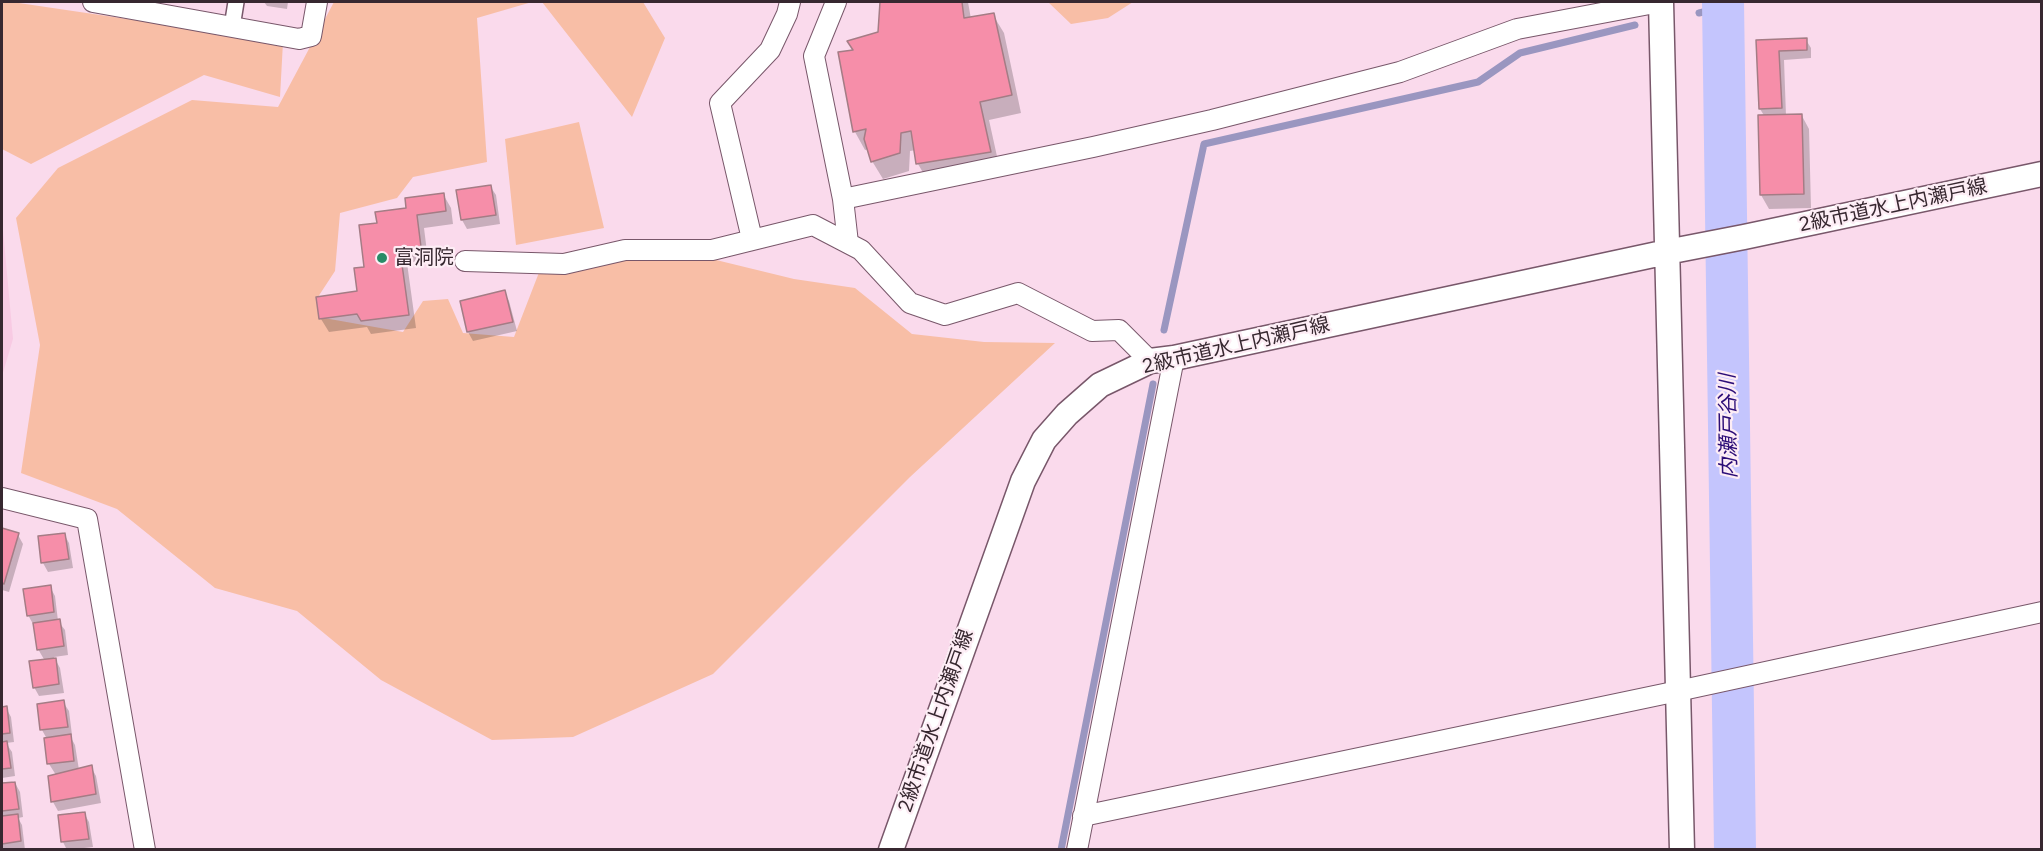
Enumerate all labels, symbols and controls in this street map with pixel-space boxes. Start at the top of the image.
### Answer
street label: 2級市道水上内瀬戸線 [1797,174,1989,238]
place label: 富洞院 [394,246,454,270]
marker: 富洞院 [375,251,389,265]
street label: 2級市道水上内瀬戸線 [1140,313,1332,379]
water label: 内瀬戸谷川 [1715,373,1743,479]
street label: 2級市道水上内瀬戸線 [893,626,979,816]

